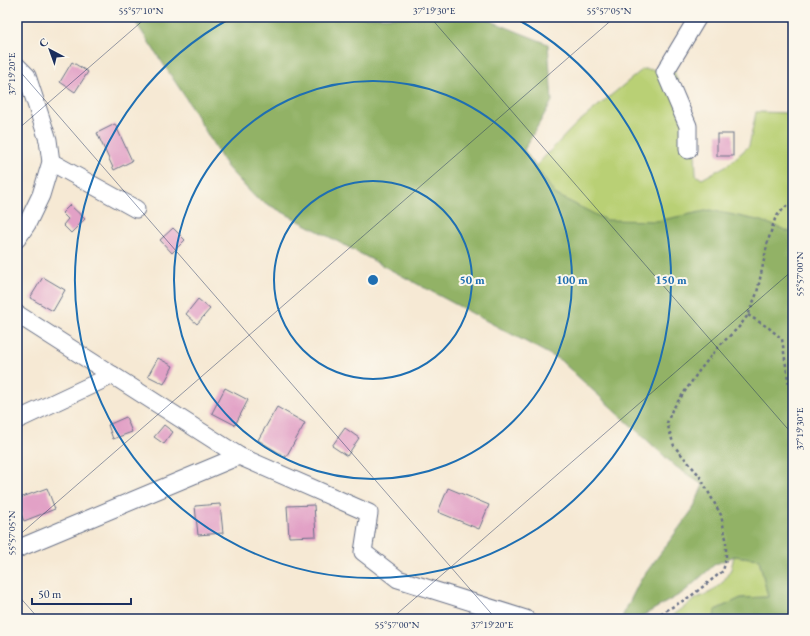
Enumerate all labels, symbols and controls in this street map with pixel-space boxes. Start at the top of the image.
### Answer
text: 55°57'10"N [119,4,164,17]
text: 37°19'30"E [413,4,456,17]
text: 55°57'05"N [587,4,632,17]
north arrow [30,30,70,70]
text: С [36,34,51,50]
text: 37°19'20"E [5,52,18,95]
text: 55°57'00"N [793,251,806,296]
text: 50 m [459,272,485,288]
text: 100 m [556,272,588,288]
text: 150 m [655,272,687,288]
centre of rings [366,273,380,287]
text: 37°19'30"E [793,407,806,450]
text: 55°57'05"N [5,510,18,555]
scale bar [32,580,131,606]
text: 50 m [38,586,62,602]
text: 55°57'00"N [375,618,420,631]
text: 37°19'20"E [471,618,514,631]

